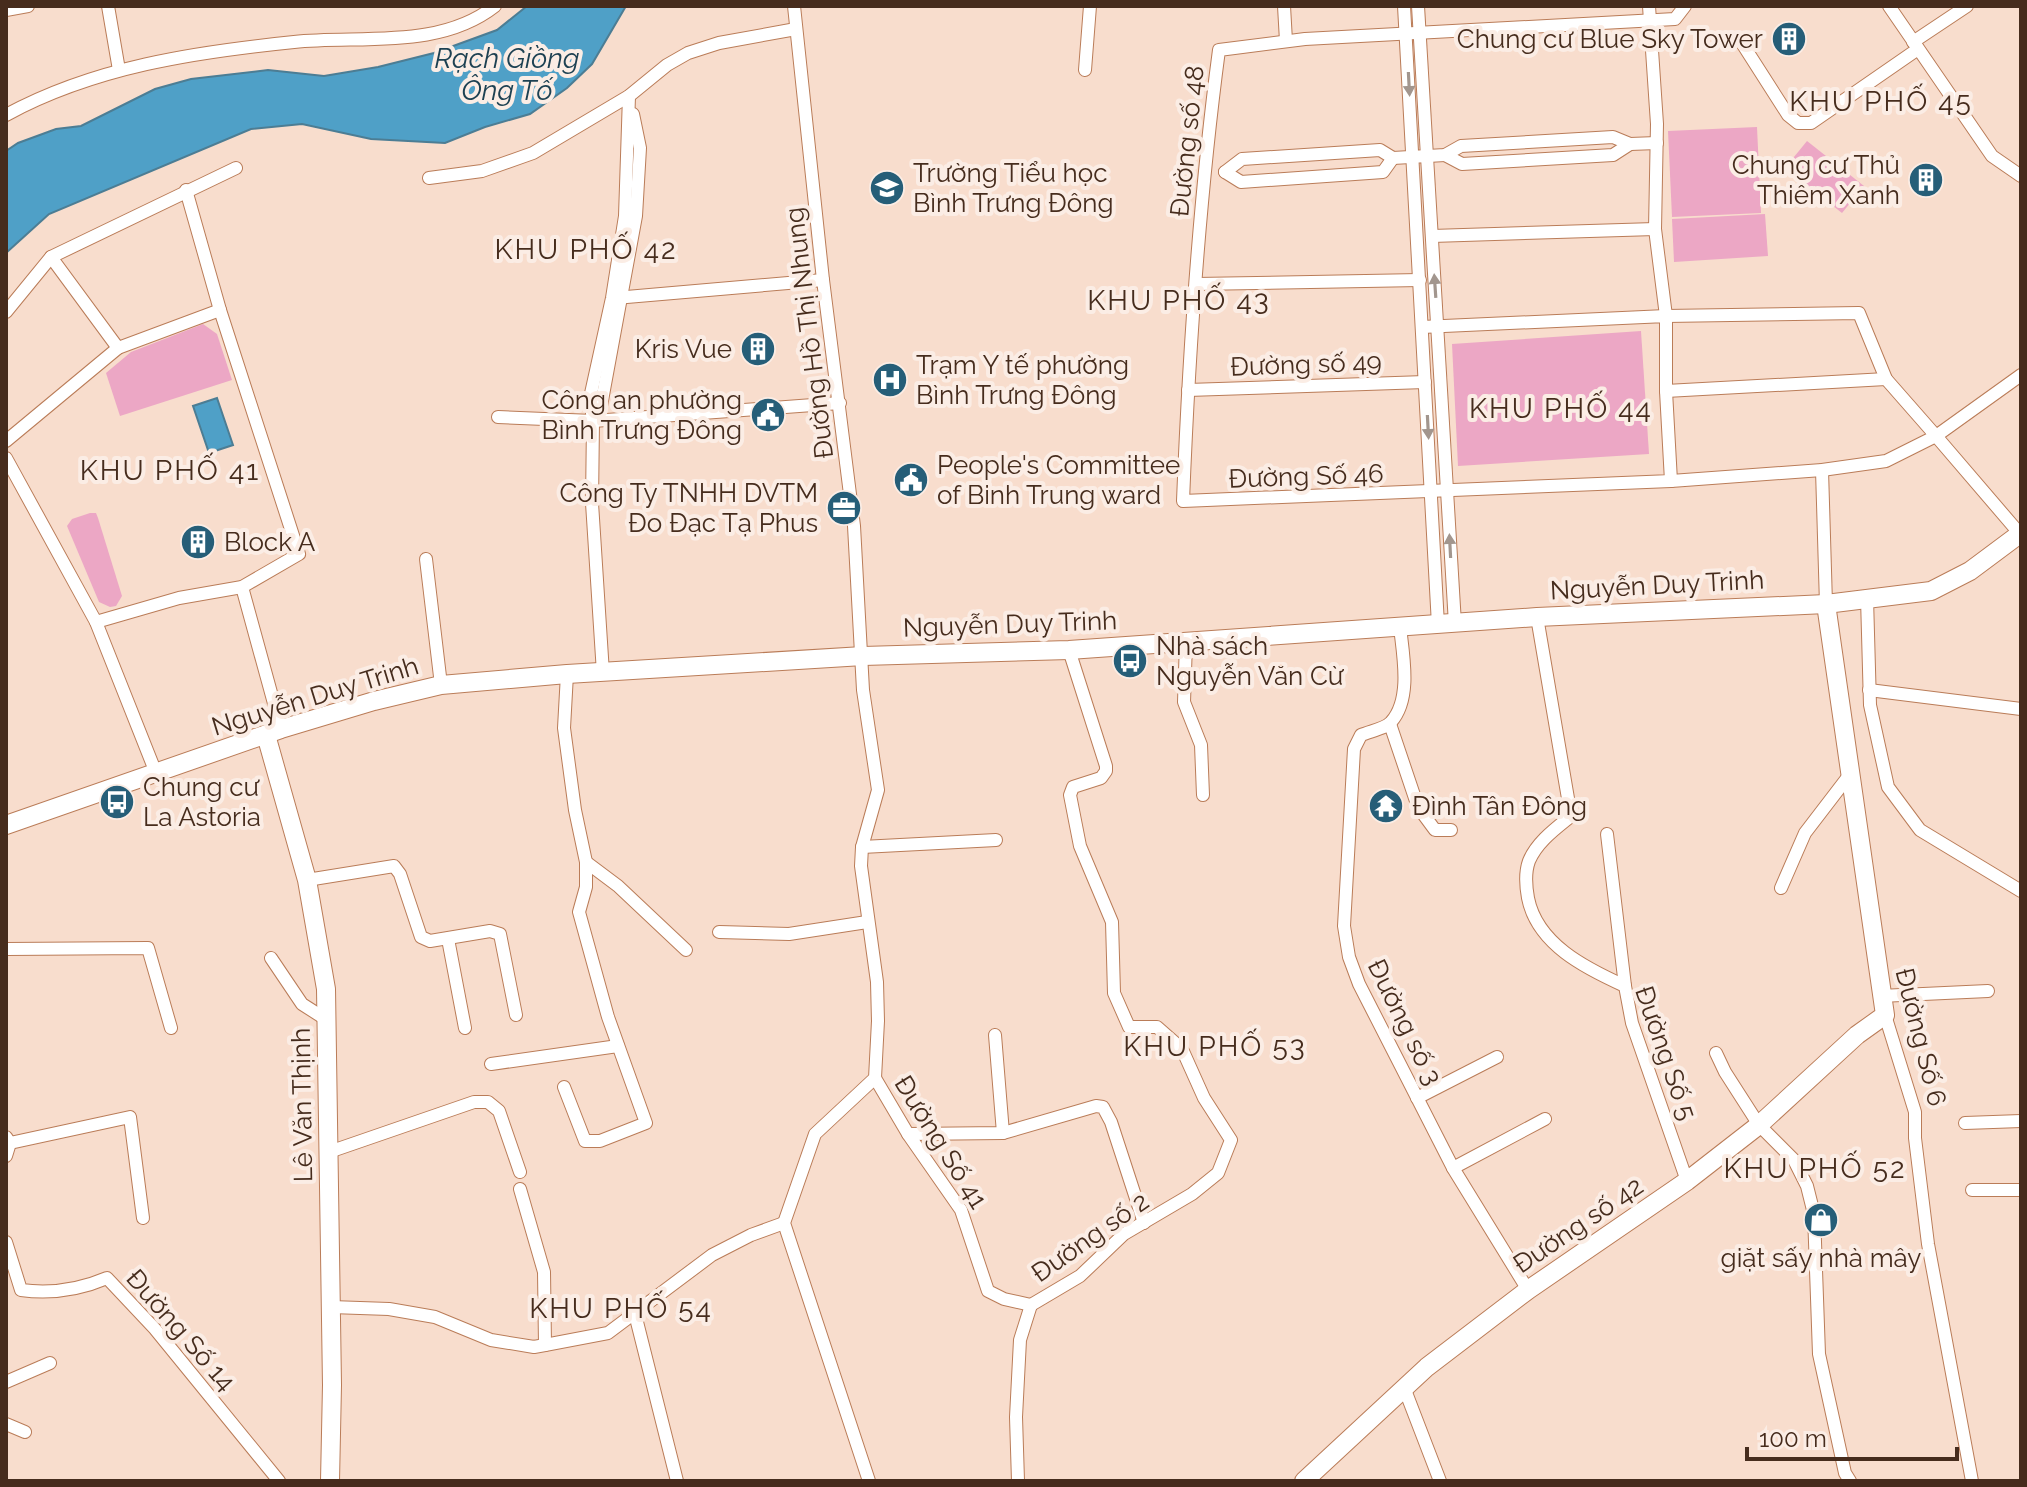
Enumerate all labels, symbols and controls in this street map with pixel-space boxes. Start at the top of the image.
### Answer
building icon: Chung cư Blue Sky Tower [1770,20,1808,58]
place label: Chung cư Blue Sky Tower [1457,24,1763,54]
water label: Rạch Giồng Ông Tố [434,42,580,107]
street label: Đường số 48 [1164,64,1210,218]
one-way arrow [1403,72,1416,97]
district label: KHU PHỐ 45 [1789,83,1973,118]
place label: Chung cư Thủ Thiêm Xanh [1732,150,1900,210]
place label: Trường Tiểu học Bình Trưng Đông [913,158,1114,218]
building icon: Chung cư Thủ Thiêm Xanh [1907,161,1945,199]
school or university icon: Trường Tiểu học Bình Trưng Đông [868,169,906,207]
street label: Đường Hồ Thị Nhung [779,205,839,461]
district label: KHU PHỐ 42 [494,231,678,266]
one-way arrow [1428,273,1441,298]
district label: KHU PHỐ 43 [1087,282,1271,317]
building icon: Kris Vue [739,330,777,368]
place label: Kris Vue [635,334,732,364]
street label: Đường số 49 [1230,346,1382,382]
place label: Trạm Y tế phường Bình Trưng Đông [916,350,1129,410]
hospital icon: Trạm Y tế phường Bình Trưng Đông [871,361,909,399]
place label: Công an phường Bình Trưng Đông [541,385,742,445]
district label: KHU PHỐ 44 [1469,390,1653,425]
public building icon: Công an phường Bình Trưng Đông [749,396,787,434]
one-way arrow [1422,415,1435,440]
place label: People's Committee of Binh Trung ward [937,450,1180,510]
district label: KHU PHỐ 41 [80,452,260,487]
street label: Đường Số 46 [1228,458,1384,494]
public building icon: People's Committee of Binh Trung ward [892,461,930,499]
place label: Công Ty TNHH DVTM Đo Đạc Tạ Phus [559,478,818,538]
office icon: Công Ty TNHH DVTM Đo Đạc Tạ Phus [825,489,863,527]
building icon: Block A [179,523,217,561]
place label: Block A [224,527,316,557]
one-way arrow [1443,533,1456,558]
street label: Nguyễn Duy Trinh [1549,564,1765,606]
street label: Nguyễn Duy Trinh [902,605,1118,643]
place label: Nhà sách Nguyễn Văn Cừ [1156,631,1345,691]
bus stop icon: Nhà sách Nguyễn Văn Cừ [1111,642,1149,680]
street label: Nguyễn Duy Trinh [208,650,422,742]
place label: Chung cư La Astoria [143,772,261,832]
bus stop icon: Chung cư La Astoria [98,783,136,821]
temple icon: Đình Tân Đông [1367,787,1405,825]
place label: Đình Tân Đông [1412,791,1587,821]
street label: Đường số 3 [1362,954,1448,1090]
street label: Đường Số 6 [1889,965,1953,1109]
street label: Đường Số 5 [1629,982,1703,1124]
street label: Lê Văn Thịnh [286,1028,318,1182]
district label: KHU PHỐ 53 [1123,1028,1307,1063]
street label: Đường Số 41 [888,1070,994,1214]
district label: KHU PHỐ 52 [1723,1150,1907,1185]
street label: Đường số 42 [1507,1171,1649,1279]
street label: Đường số 2 [1026,1186,1154,1288]
shop icon: giặt sấy nhà mây [1802,1201,1840,1239]
place label: giặt sấy nhà mây [1721,1243,1921,1273]
street label: Đường Số 14 [120,1263,242,1397]
district label: KHU PHỐ 54 [529,1290,713,1325]
scale bar [1747,1411,1957,1461]
text: 100 m [1759,1424,1827,1453]

